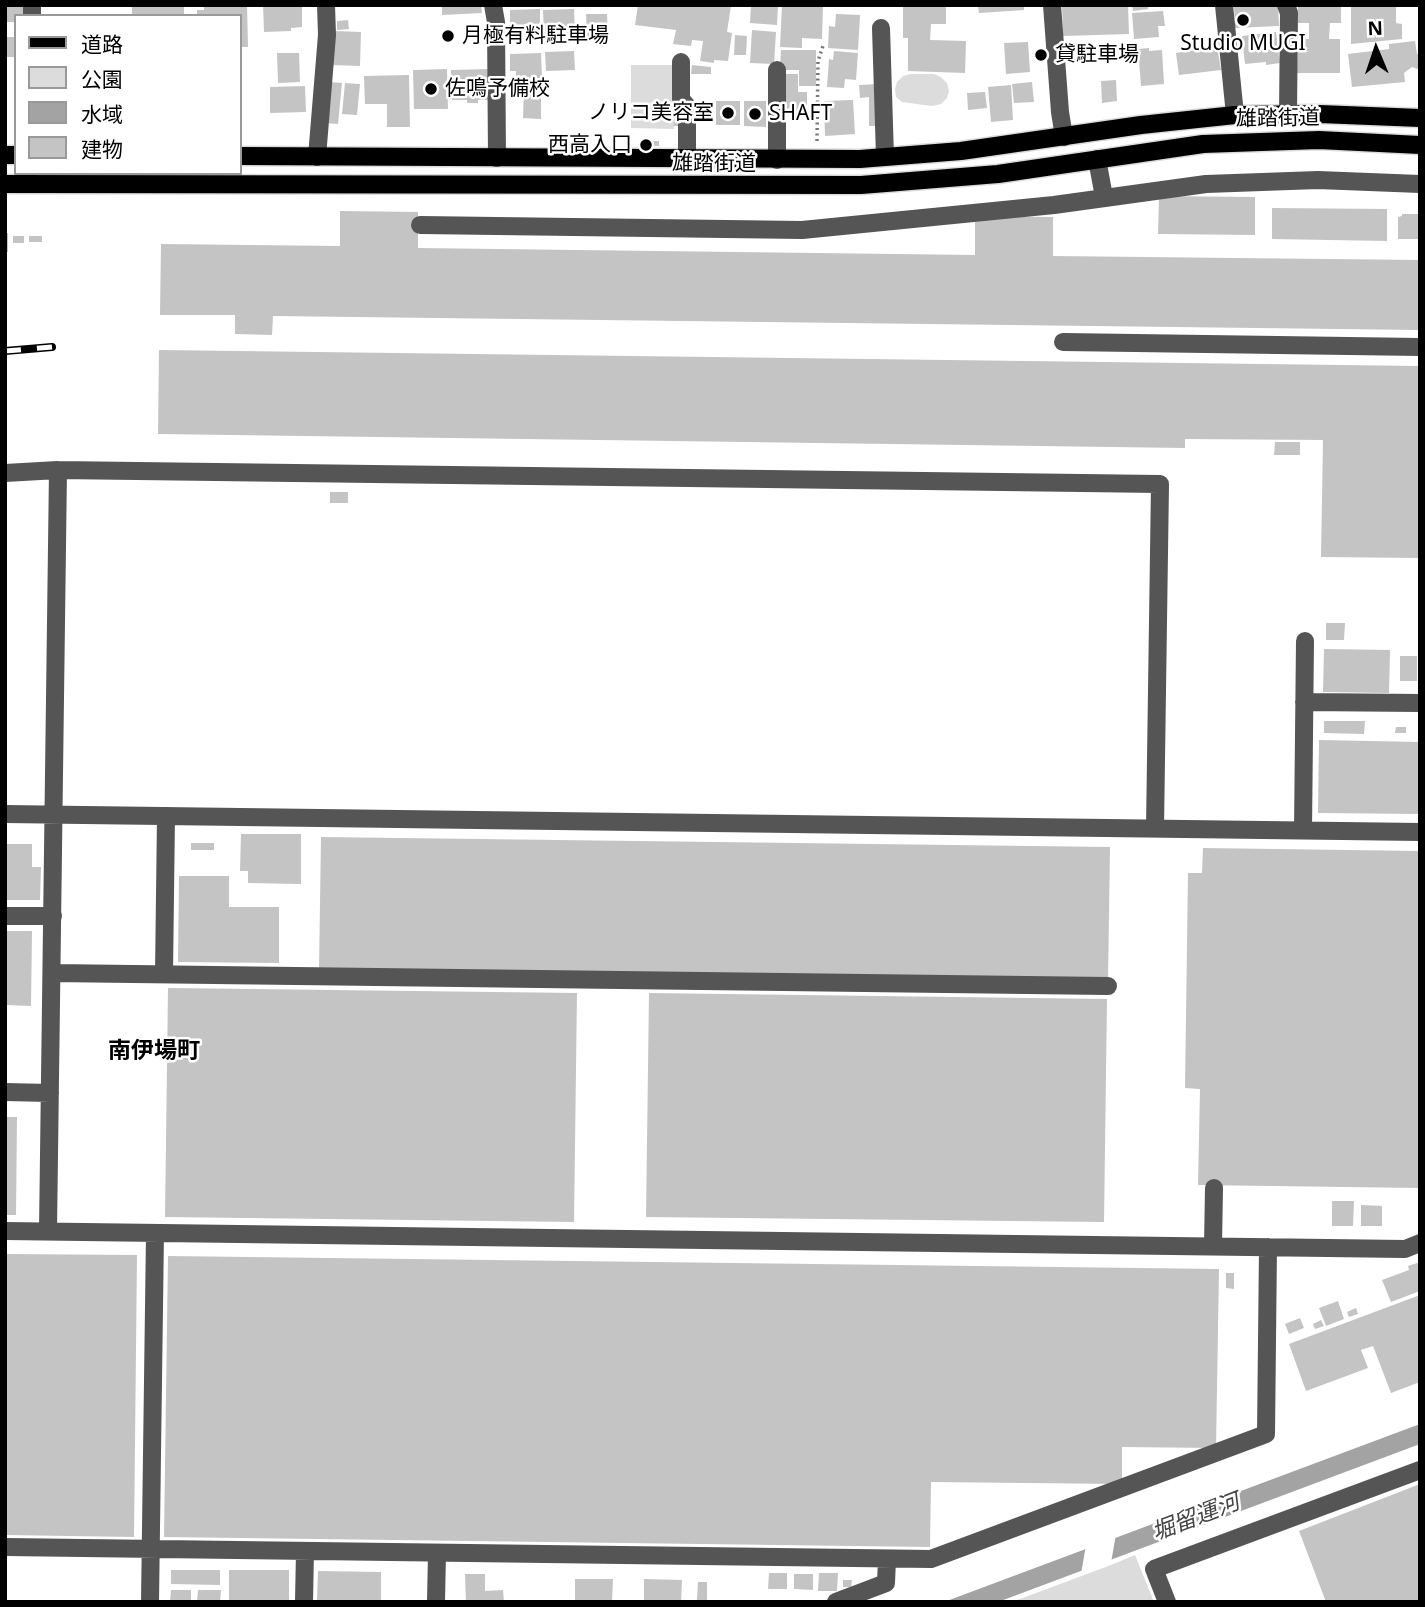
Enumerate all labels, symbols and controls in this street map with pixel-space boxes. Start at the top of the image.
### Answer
marker: Studio MUGI [1235,12,1251,28]
legend [14,14,242,175]
north arrow [1341,14,1411,84]
text: N [1367,15,1383,41]
place label: 月極有料駐車場 [462,23,609,49]
marker: 月極有料駐車場 [440,28,456,44]
text: 道路 [81,30,123,58]
place label: Studio MUGI [1180,31,1306,57]
place label: 貸駐車場 [1055,42,1139,68]
marker: 貸駐車場 [1033,47,1049,63]
text: 公園 [81,65,123,93]
place label: 佐鳴予備校 [445,76,550,102]
marker: 佐鳴予備校 [423,81,439,97]
text: 水域 [81,100,123,128]
place label: ノリコ美容室 [588,100,714,126]
place label: SHAFT [769,101,832,127]
marker: ノリコ美容室 [720,105,736,121]
marker: SHAFT [747,106,763,122]
street label: 雄踏街道 [1236,106,1320,132]
place label: 西高入口 [548,132,632,158]
text: 建物 [81,135,123,163]
marker: 西高入口 [638,137,654,153]
street label: 雄踏街道 [672,151,756,177]
district label: 南伊場町 [108,1037,200,1065]
water label: 堀留運河 [1148,1489,1244,1547]

